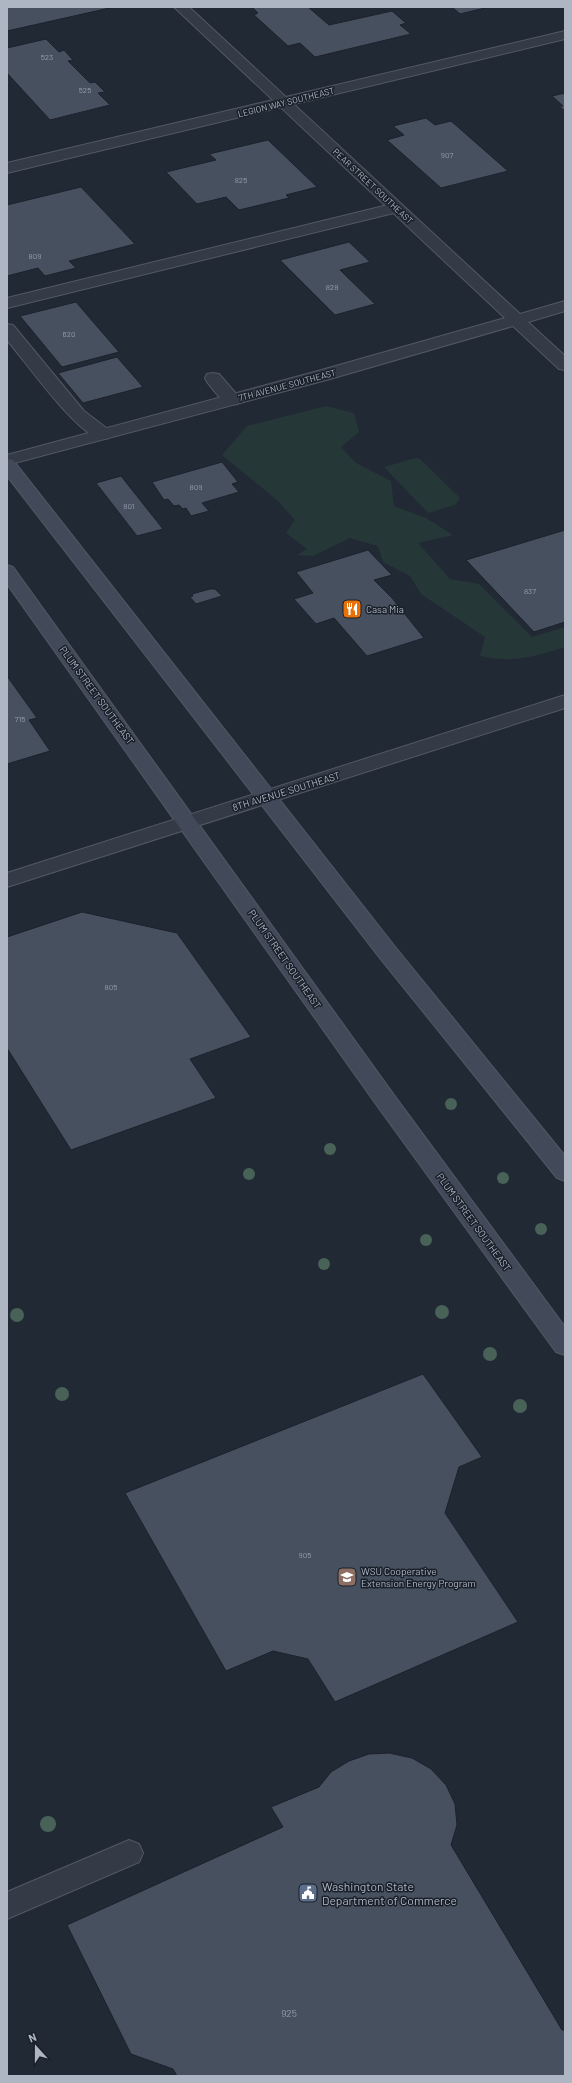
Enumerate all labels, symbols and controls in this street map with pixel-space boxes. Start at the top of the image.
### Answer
house number: 523 [41,52,53,62]
house number: 525 [79,85,91,95]
street label: LEGION WAY SOUTHEAST [237,85,335,119]
street label: PEAR STREET SOUTHEAST [331,146,415,226]
house number: 907 [441,150,453,160]
house number: 825 [235,175,247,185]
house number: 809 [29,251,41,261]
house number: 828 [326,282,338,292]
house number: 620 [63,329,75,339]
street label: 7TH AVENUE SOUTHEAST [237,367,337,403]
house number: 809 [190,482,202,492]
house number: 801 [123,501,135,511]
house number: 837 [524,586,536,596]
restaurant icon: Casa Mia [341,598,363,620]
place label: Casa Mia [366,603,404,615]
street label: PLUM STREET SOUTHEAST [57,644,137,747]
house number: 715 [15,714,25,724]
street label: 8TH AVENUE SOUTHEAST [231,769,342,813]
street label: PLUM STREET SOUTHEAST [246,907,324,1011]
house number: 805 [105,982,117,992]
street label: PLUM STREET SOUTHEAST [434,1171,514,1274]
house number: 905 [299,1550,311,1560]
place label: WSU Cooperative Extension Energy Program [361,1565,476,1589]
school or university icon: WSU Cooperative Extension Energy Program [336,1566,358,1588]
place label: Washington State Department of Commerce [322,1879,457,1907]
public building icon: Washington State Department of Commerce [297,1882,319,1904]
house number: 925 [281,2007,297,2019]
north arrow [16,2027,56,2067]
text: N [26,2030,38,2045]

